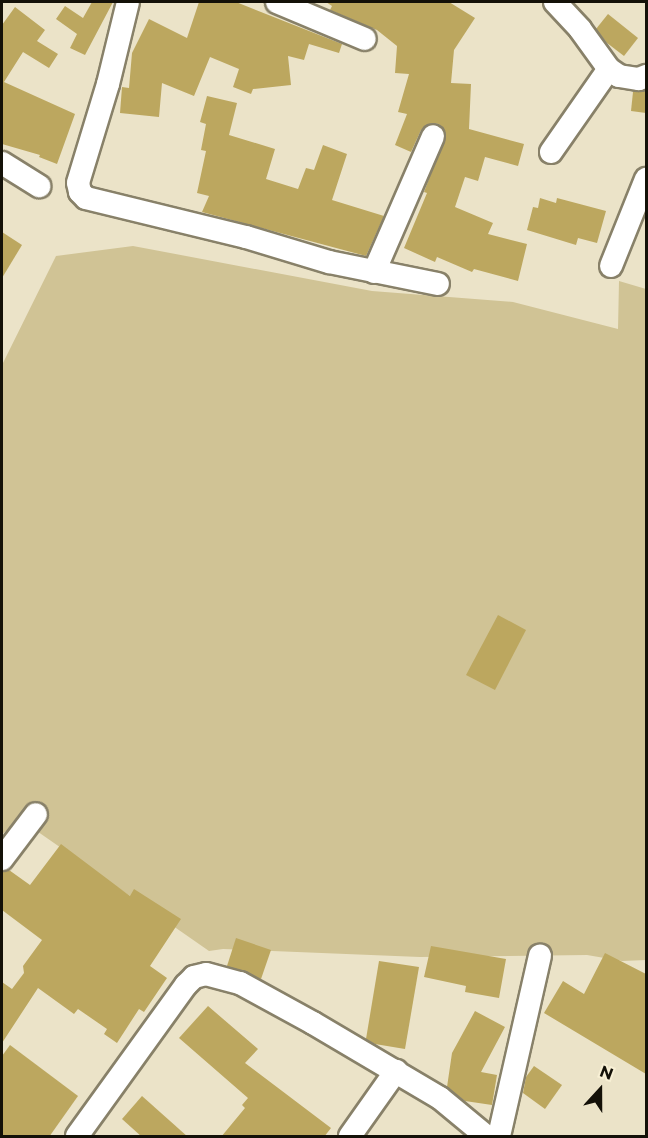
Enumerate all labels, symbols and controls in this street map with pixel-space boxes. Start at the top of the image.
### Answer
north arrow [570,1060,630,1120]
text: N [597,1062,616,1084]

